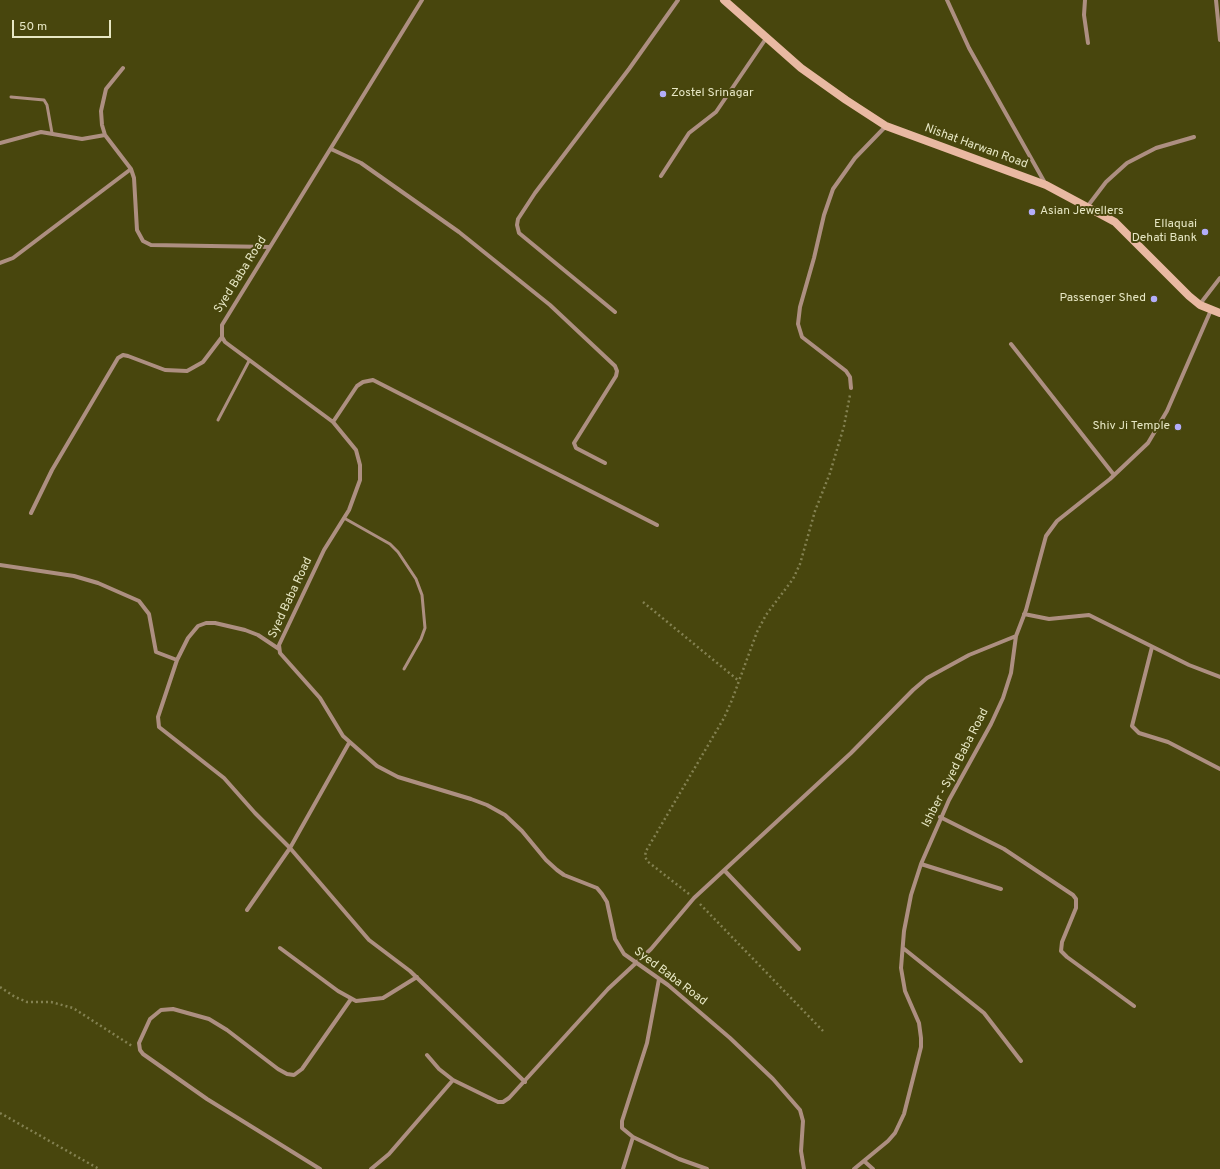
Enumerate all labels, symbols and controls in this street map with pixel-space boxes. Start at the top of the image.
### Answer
scale bar [14,12,113,38]
text: 50 m [19,19,47,35]
place label: Zostel Srinagar [671,87,754,101]
marker: Zostel Srinagar [658,89,668,99]
street label: Nishat Harwan Road [922,122,1030,172]
place label: Asian Jewellers [1040,205,1124,219]
marker: Asian Jewellers [1027,207,1037,217]
place label: Ellaquai Dehati Bank [1132,218,1197,246]
marker: Ellaquai Dehati Bank [1200,227,1210,237]
street label: Syed Baba Road [212,234,270,316]
place label: Passenger Shed [1059,292,1146,306]
marker: Passenger Shed [1149,294,1159,304]
place label: Shiv Ji Temple [1092,420,1170,434]
marker: Shiv Ji Temple [1173,422,1183,432]
street label: Syed Baba Road [266,555,316,641]
street label: Ishber - Syed Baba Road [920,706,992,830]
street label: Syed Baba Road [631,945,709,1009]

